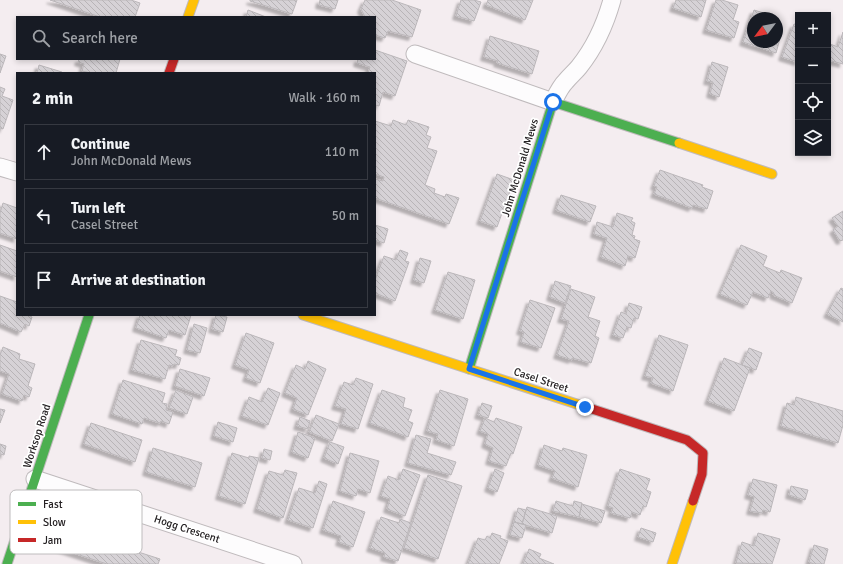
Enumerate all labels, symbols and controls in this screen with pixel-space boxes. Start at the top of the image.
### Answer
north arrow [747,12,783,48]
map controls [795,12,831,156]
button: + [795,12,831,48]
search box [16,16,376,60]
icon: search [30,27,52,49]
text: Search here [62,29,138,47]
button: − [795,48,831,84]
button: locate [795,84,831,120]
text: 2 min [32,88,73,109]
text: Walk · 160 m [289,90,360,106]
route start [544,93,562,111]
street label: John McDonald Mews [499,117,541,219]
button: layers [795,120,831,156]
text: Continue [71,135,130,153]
icon: ahead [33,141,55,163]
text: 110 m [325,144,359,160]
text: John McDonald Mews [71,153,192,169]
text: Turn left [71,199,125,217]
icon: left [33,205,55,227]
text: 50 m [332,208,359,224]
text: Casel Street [71,217,138,233]
icon: arrive [33,269,55,291]
text: Arrive at destination [71,271,206,289]
street label: Casel Street [512,365,570,395]
route end [576,398,594,416]
street label: Worksop Road [21,402,54,470]
legend [10,490,142,554]
text: Fast [43,498,63,511]
street label: Hogg Crescent [152,512,222,546]
text: Slow [43,516,66,529]
text: Jam [43,534,62,547]

